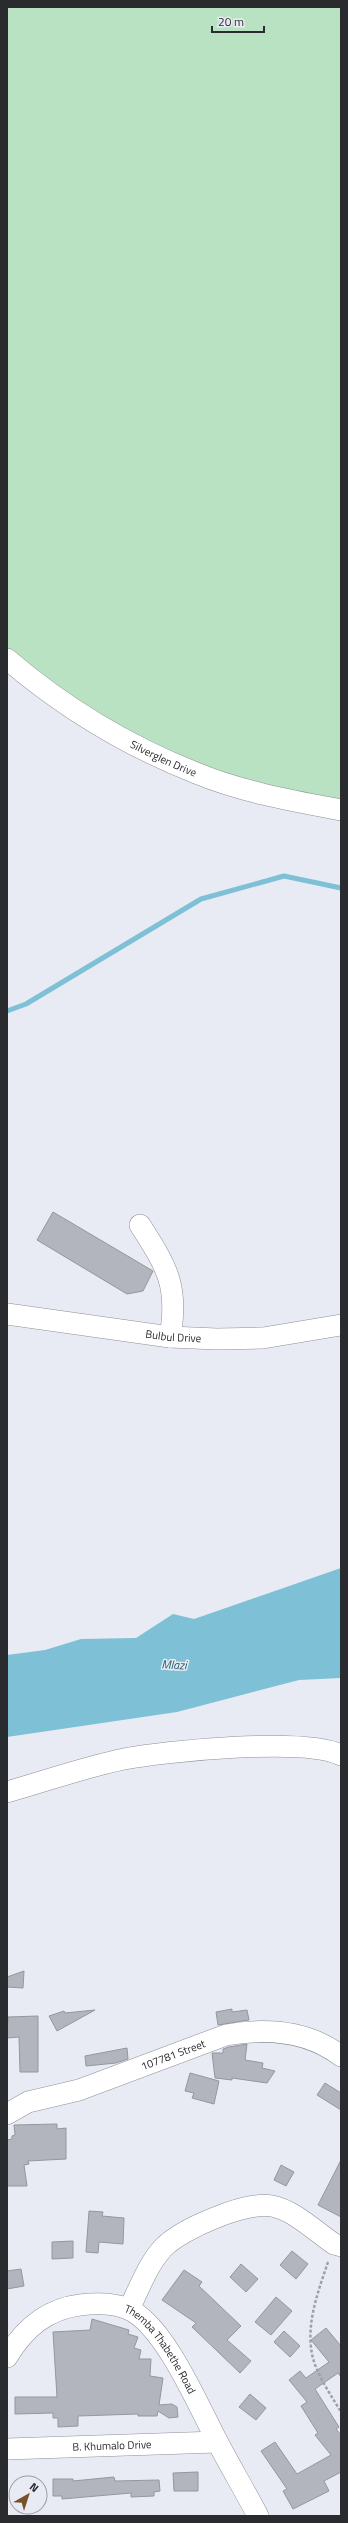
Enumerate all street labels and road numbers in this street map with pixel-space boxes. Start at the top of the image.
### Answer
street label: Silverglen Drive [127,736,200,781]
street label: Bulbul Drive [145,1326,202,1346]
street label: 107781 Street [138,2035,208,2074]
street label: Themba Thabethe Road [122,2300,200,2397]
street label: B. Khumalo Drive [72,2436,152,2455]

